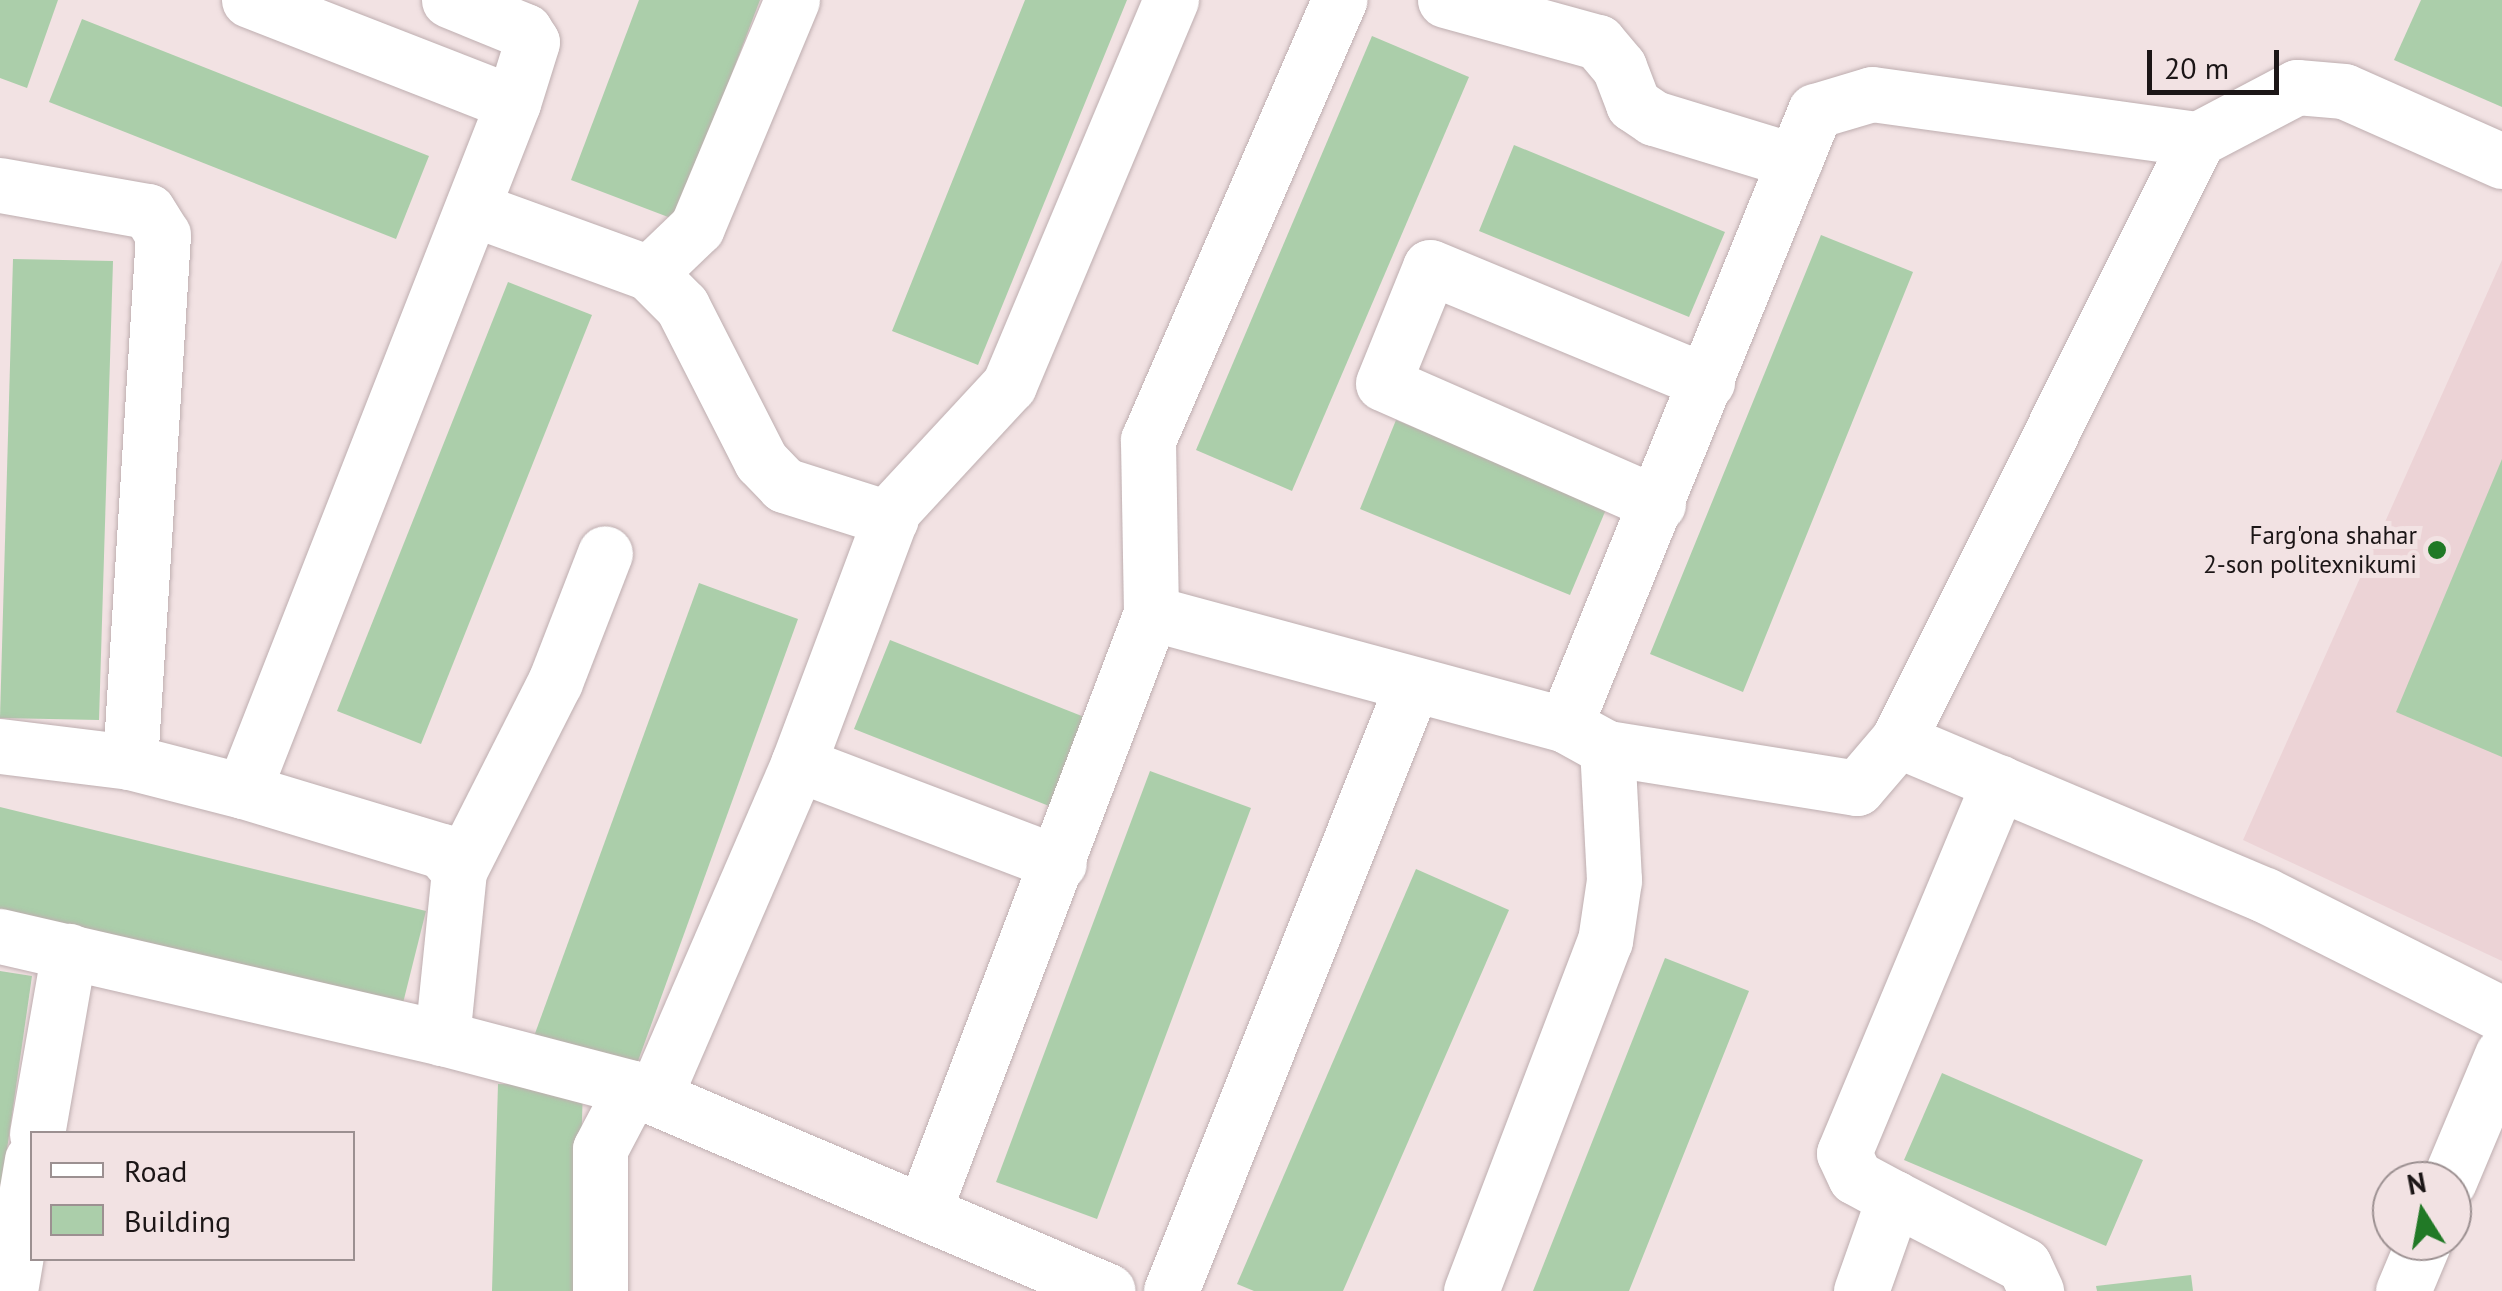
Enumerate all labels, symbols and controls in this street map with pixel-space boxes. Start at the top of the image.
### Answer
scale bar [2152,30,2284,92]
text: 20 m [2164,48,2229,87]
place label: Farg'ona shahar 2-son politexnikumi [2203,521,2417,580]
marker: Farg'ona shahar 2-son politexnikumi [2426,539,2448,561]
legend [30,1131,355,1261]
text: Road [124,1151,188,1190]
north arrow [2372,1161,2472,1261]
text: N [2404,1163,2429,1203]
text: Building [124,1201,231,1240]

